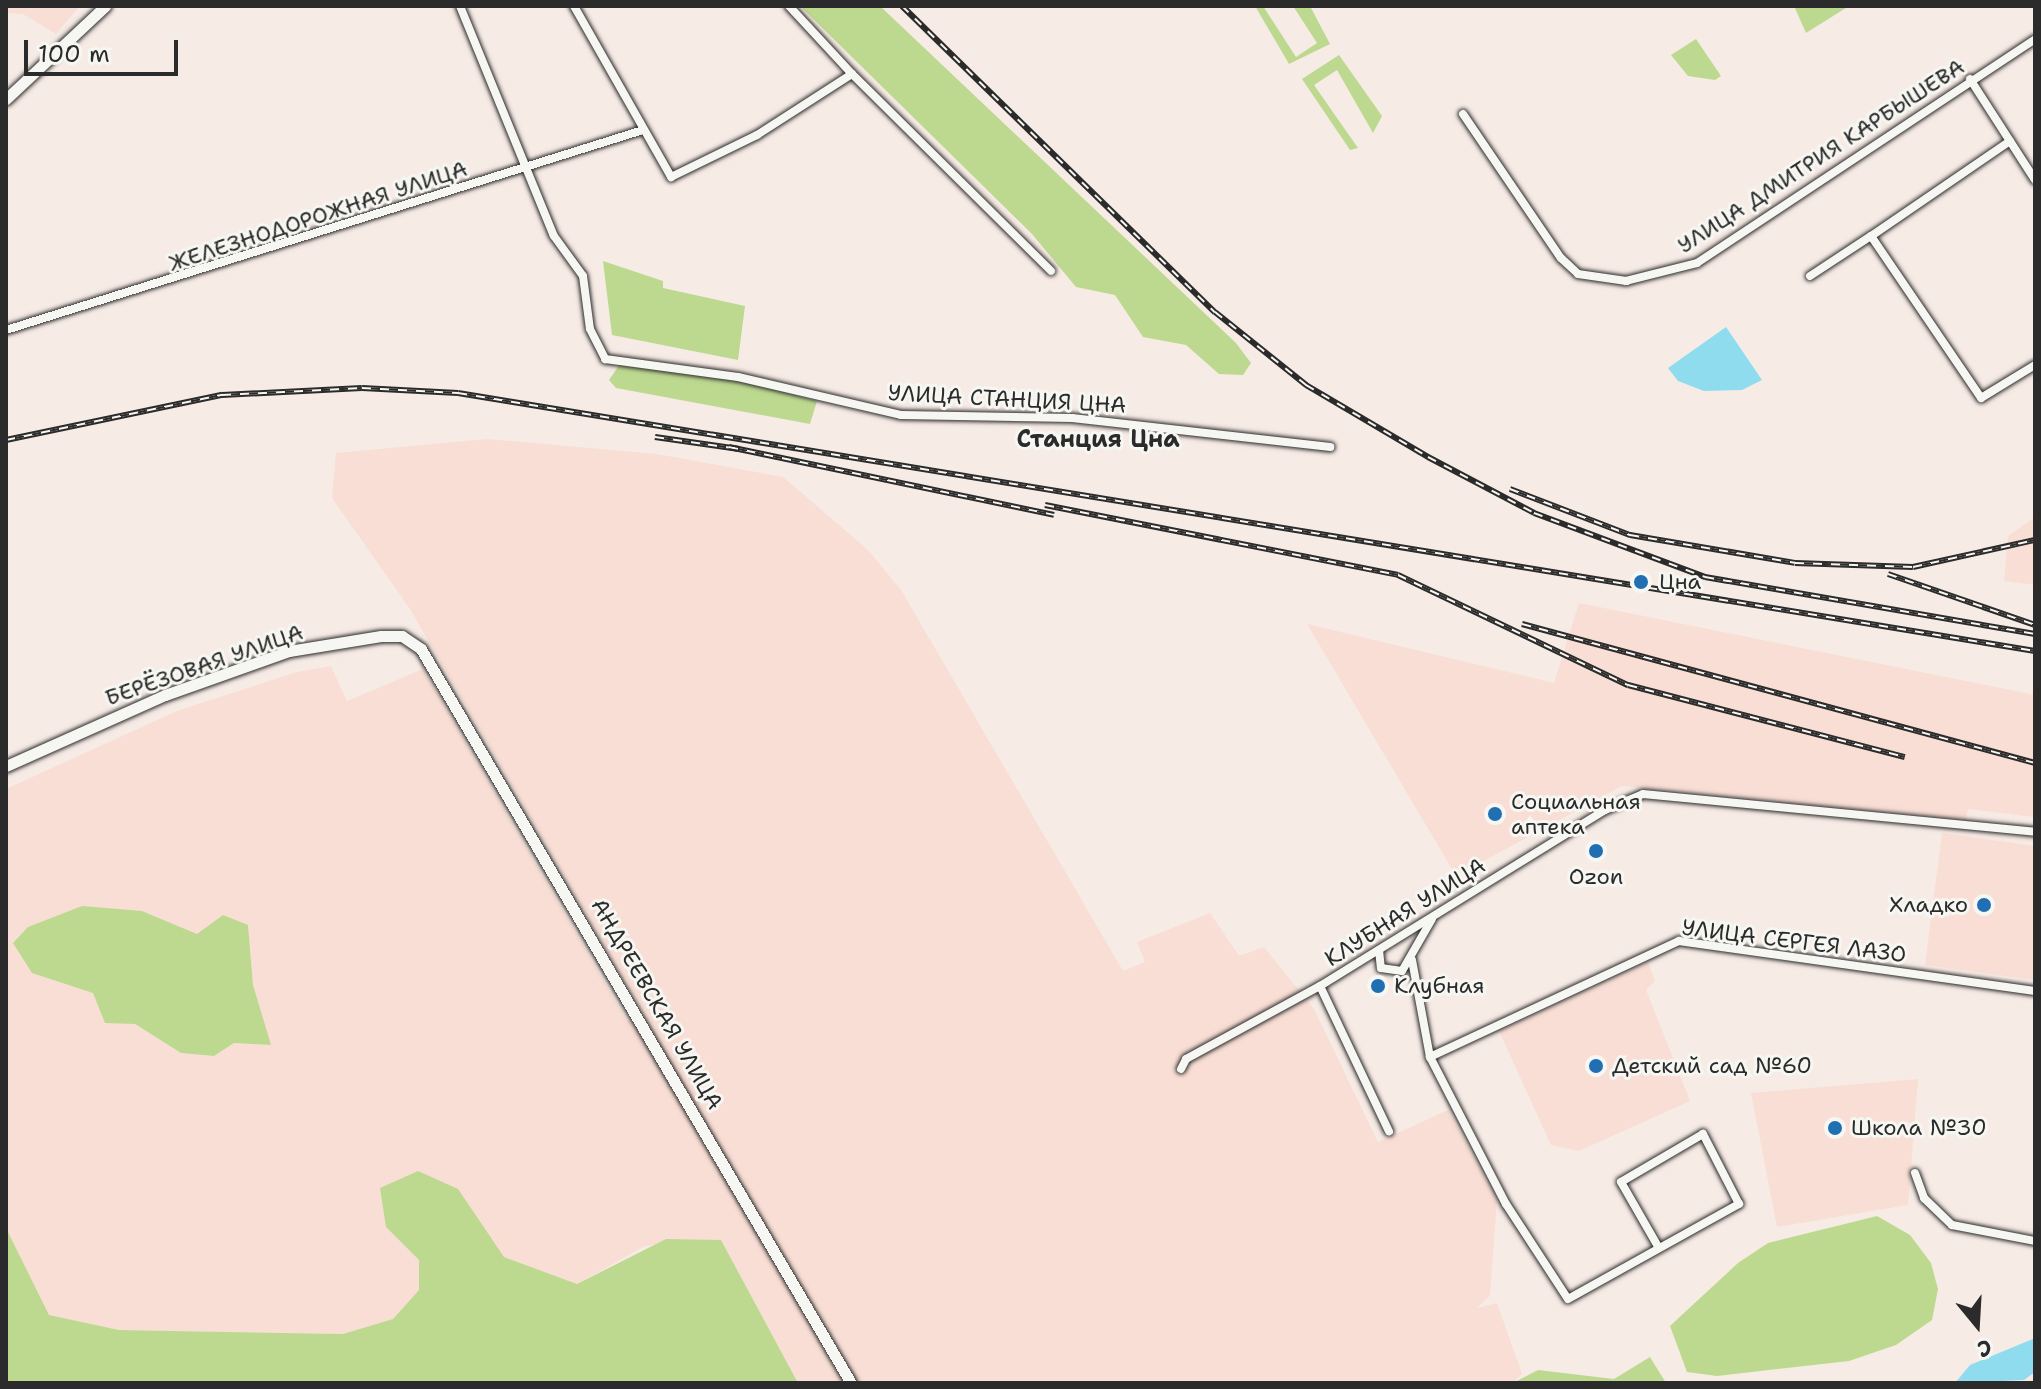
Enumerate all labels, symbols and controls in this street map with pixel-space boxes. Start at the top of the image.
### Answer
scale bar [28,24,182,74]
text: 100 m [38,38,110,70]
street label: УЛИЦА ДМИТРИЯ КАРБЫШЕВА [1673,53,1969,259]
street label: ЖЕЛЕЗНОДОРОЖНАЯ УЛИЦА [165,155,471,277]
street label: УЛИЦА СТАНЦИЯ ЦНА [887,380,1127,418]
district label: Станция Цна [1016,426,1180,454]
place label: Цна [1659,569,1701,595]
marker: Цна [1630,571,1652,593]
street label: БЕРЁЗОВАЯ УЛИЦА [102,619,306,711]
place label: Социальная аптека [1511,788,1641,840]
marker: Социальная аптека [1486,805,1504,823]
marker: Ozon [1587,842,1605,860]
street label: КЛУБНАЯ УЛИЦА [1320,852,1490,972]
place label: Ozon [1569,864,1623,890]
place label: Хладко [1889,892,1968,918]
street label: АНДРЕЕВСКАЯ УЛИЦА [586,894,728,1114]
marker: Хладко [1975,896,1993,914]
street label: УЛИЦА СЕРГЕЯ ЛАЗО [1680,914,1908,968]
place label: Клубная [1394,973,1485,999]
marker: Клубная [1369,977,1387,995]
place label: Детский сад №60 [1612,1053,1812,1079]
marker: Детский сад №60 [1587,1057,1605,1075]
place label: Школа №30 [1851,1115,1987,1141]
marker: Школа №30 [1826,1119,1844,1137]
north arrow [1937,1285,2017,1365]
text: С [1974,1332,1995,1364]

